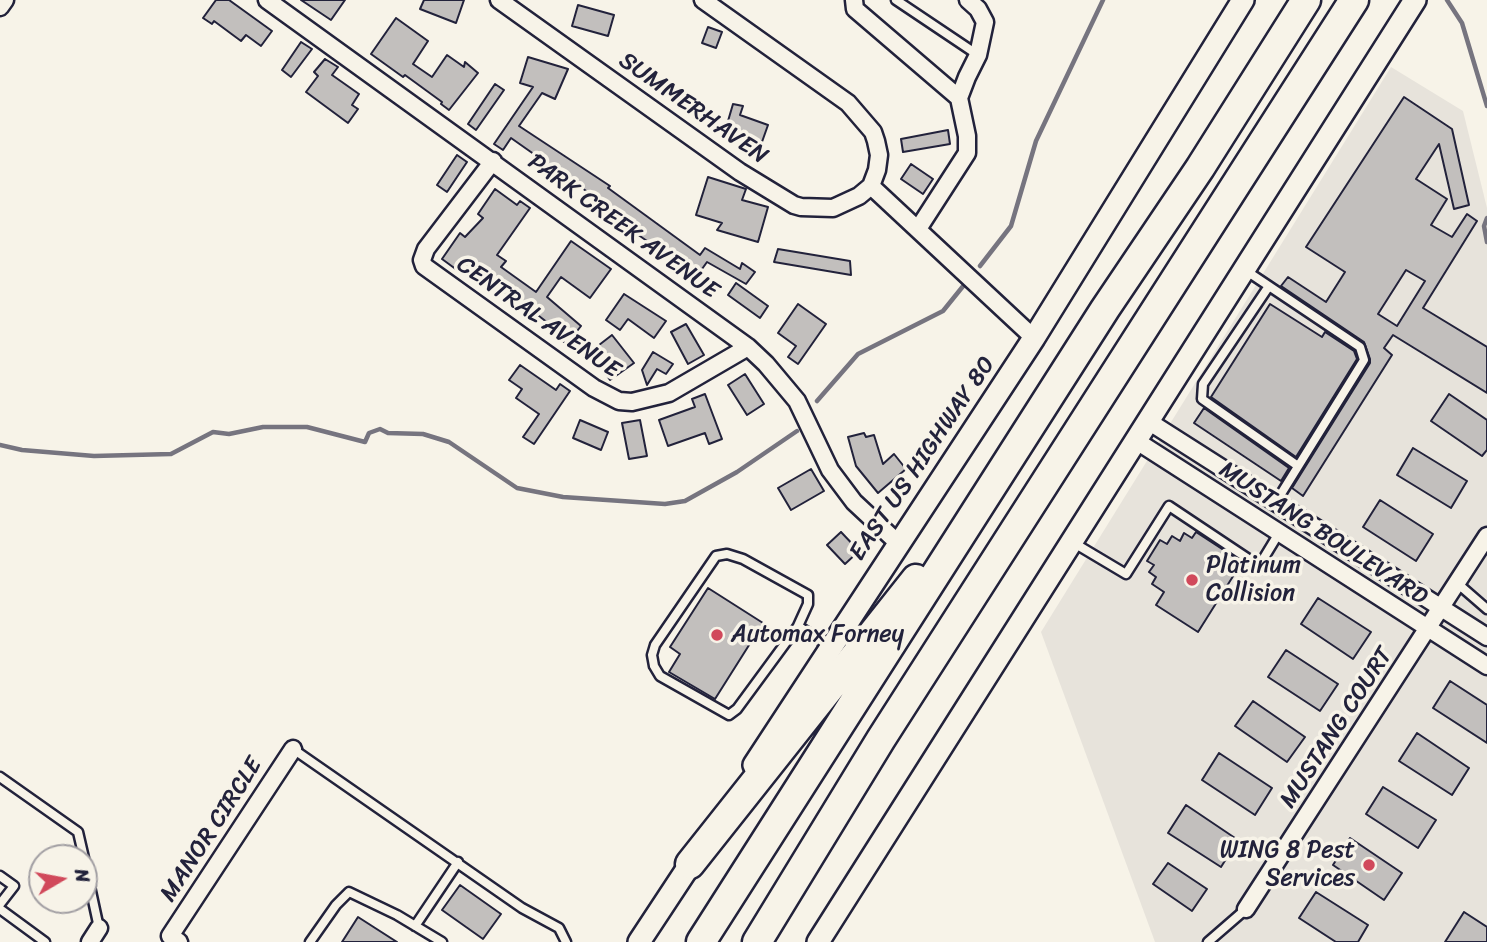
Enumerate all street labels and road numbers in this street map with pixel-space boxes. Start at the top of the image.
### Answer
street label: SUMMERHAVEN [613,47,773,171]
street label: PARK CREEK AVENUE [522,148,724,306]
street label: CENTRAL AVENUE [451,251,625,385]
street label: EAST US HIGHWAY 80 [844,351,1002,567]
street label: MUSTANG BOULEVARD [1213,456,1433,612]
street label: MUSTANG COURT [1274,642,1400,814]
street label: MANOR CIRCLE [155,753,269,907]

